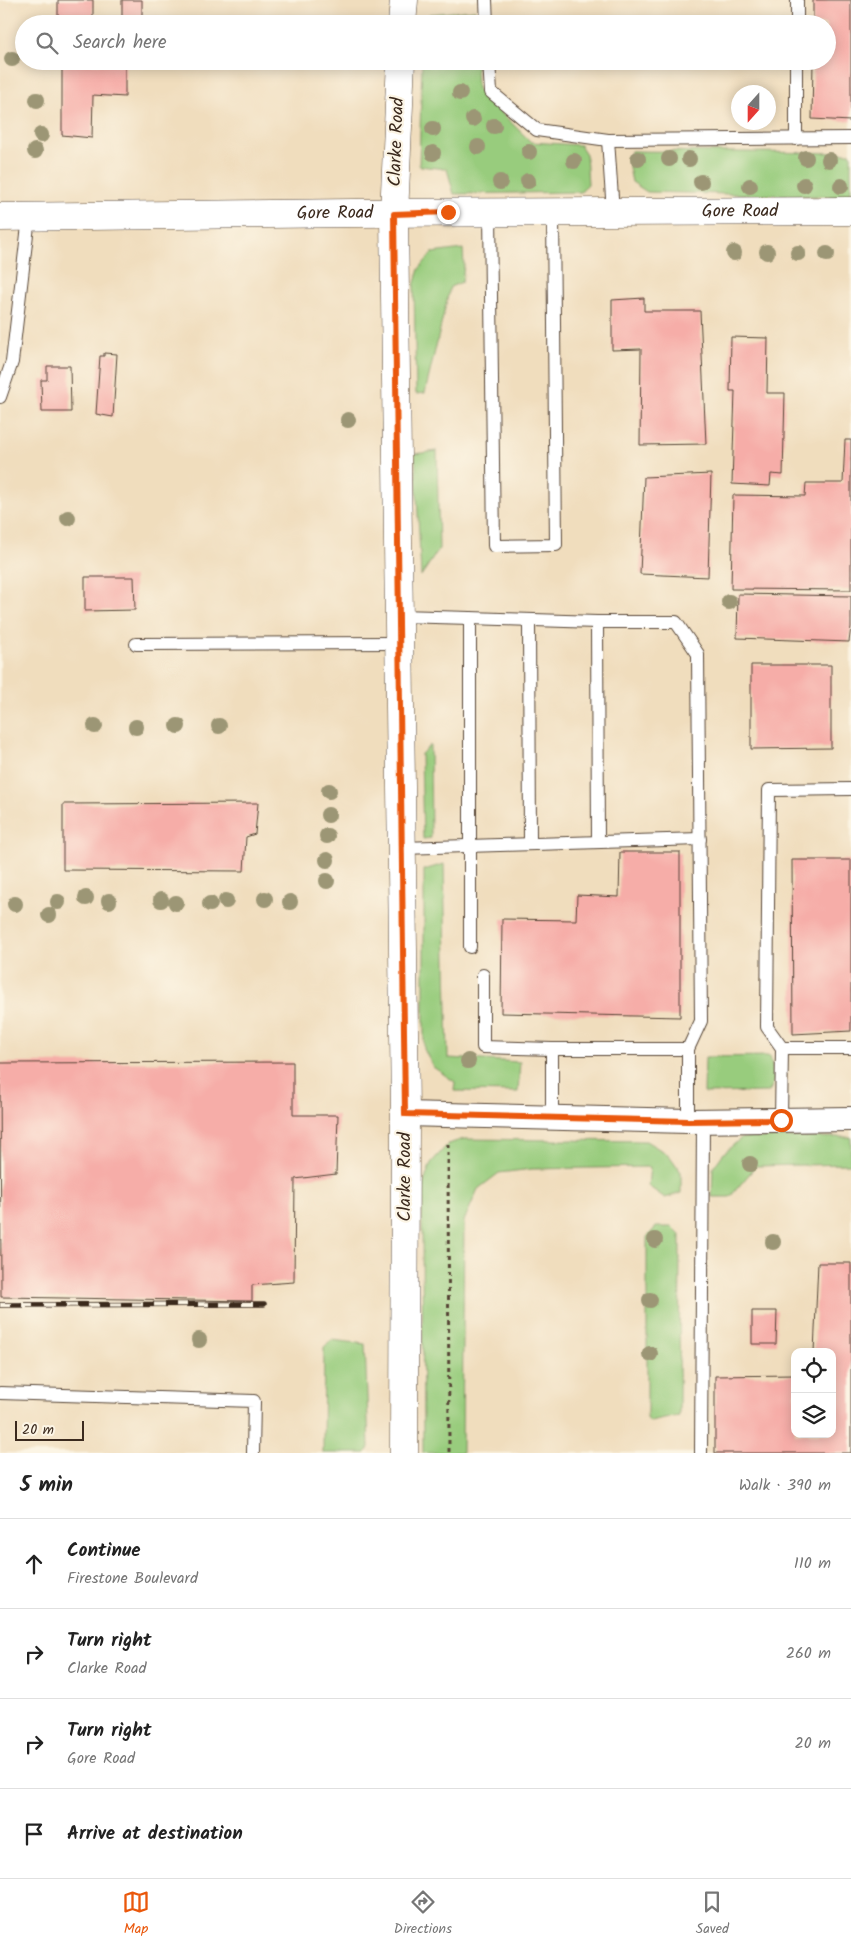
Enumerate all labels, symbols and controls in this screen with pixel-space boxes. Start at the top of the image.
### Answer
search box [15,15,836,70]
text: Search here [73,28,167,58]
icon: search [33,29,61,57]
north arrow [731,85,776,130]
street label: Clarke Road [381,96,413,187]
street label: Gore Road [702,197,779,226]
street label: Gore Road [297,198,374,228]
route end [437,201,460,224]
route start [770,1109,793,1132]
street label: Clarke Road [391,1131,420,1222]
map controls [791,1348,836,1438]
button: locate [791,1348,836,1393]
button: layers [791,1393,836,1438]
scale bar [15,1418,84,1441]
text: 20 m [22,1419,54,1441]
text: 5 min [20,1469,73,1502]
text: Walk · 390 m [739,1473,831,1498]
text: Continue [67,1536,140,1566]
icon: ahead [20,1550,48,1578]
text: 110 m [794,1551,831,1576]
text: Firestone Boulevard [67,1566,198,1591]
text: Turn right [67,1626,152,1656]
icon: right [20,1640,48,1668]
text: 260 m [786,1641,831,1666]
text: Clarke Road [67,1656,147,1681]
text: Turn right [67,1716,152,1746]
icon: right [20,1730,48,1758]
text: 20 m [795,1731,831,1756]
text: Gore Road [67,1746,135,1771]
text: Arrive at destination [67,1819,243,1849]
icon: arrive [20,1820,48,1848]
tab: Map [122,1888,150,1940]
tab: Directions [394,1888,452,1940]
tab: Saved [696,1888,729,1940]

